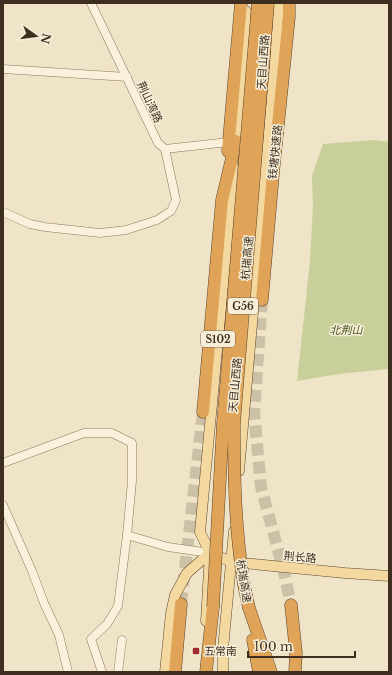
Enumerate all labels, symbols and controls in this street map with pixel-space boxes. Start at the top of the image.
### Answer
north arrow [16,16,56,56]
text: N [38,32,54,46]
street label: 天目山西路 [254,34,272,90]
street label: 荆山湾路 [134,79,166,125]
street label: 钱塘快速路 [265,124,285,180]
street label: 杭瑞高速 [238,235,256,281]
road number: G56 [228,298,258,314]
park label: 北荆山 [330,323,363,337]
road number: S102 [201,331,235,347]
street label: 天目山西路 [226,357,244,413]
street label: 荆长路 [283,549,317,565]
street label: 杭瑞高速 [234,558,254,604]
scale bar [248,633,355,659]
text: 100 m [254,639,293,654]
place label: 五常南 [204,644,237,658]
marker: 五常南 [191,646,201,656]

